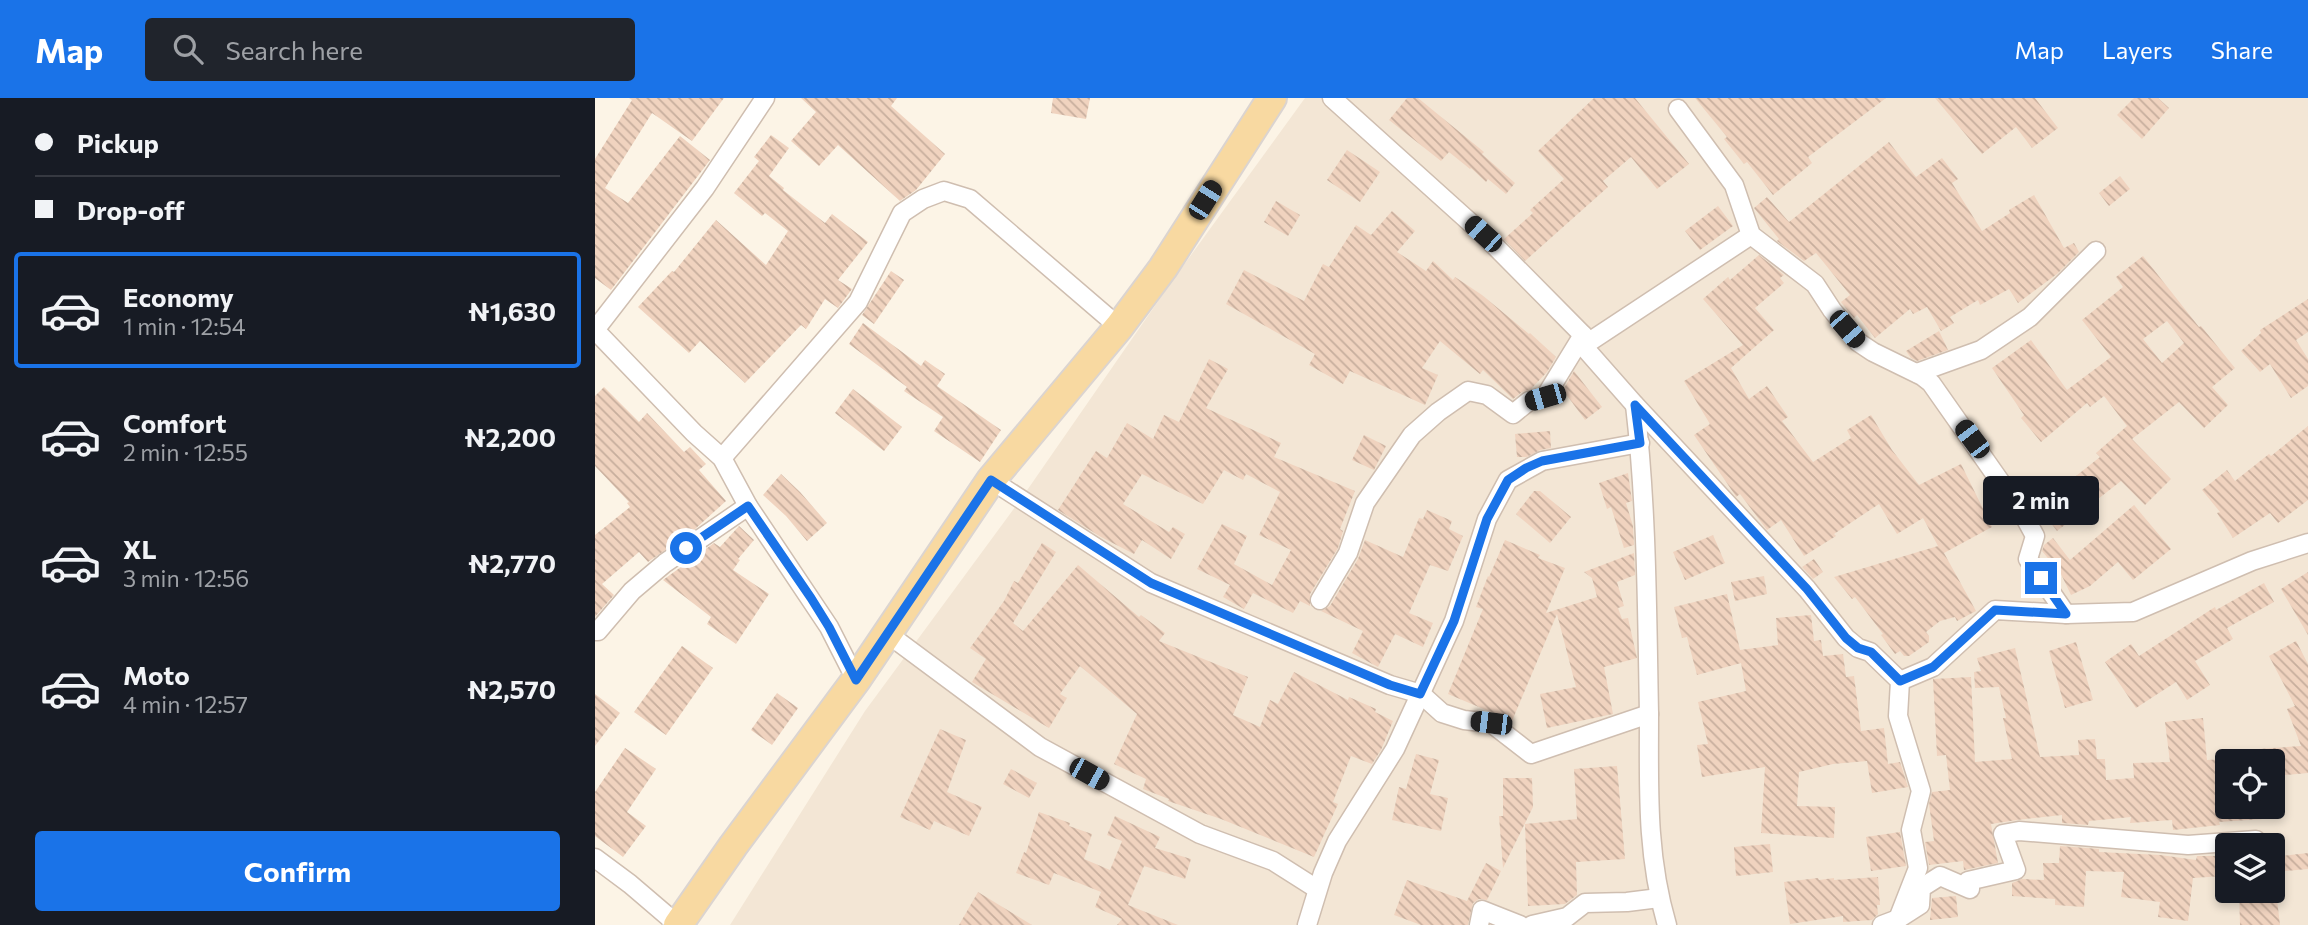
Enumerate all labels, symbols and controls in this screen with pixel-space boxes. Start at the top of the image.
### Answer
search box [145,18,635,81]
text: Map [35,29,103,70]
icon: search [169,30,207,68]
text: Search here [225,34,363,65]
text: Map [2015,35,2064,64]
text: Layers [2102,35,2173,64]
text: Share [2211,35,2273,64]
text: Pickup [77,127,159,158]
car [1185,177,1226,223]
text: Drop-off [77,194,184,225]
car [1461,212,1506,256]
icon: car [39,279,102,342]
text: Economy [123,281,234,312]
text: ₦1,630 [468,295,556,326]
car [1826,306,1869,352]
text: 1 min · 12:54 [123,312,246,340]
car [1522,381,1569,413]
icon: car [39,405,102,468]
text: Comfort [123,407,226,438]
car [1951,416,1994,462]
text: ₦2,200 [465,421,556,452]
text: 2 min · 12:55 [123,438,248,466]
callout: 2 min [1983,476,2099,526]
text: 2 min [2012,486,2070,514]
icon: car [39,531,102,594]
route start [670,532,702,564]
text: XL [123,533,157,564]
text: ₦2,770 [468,547,556,578]
route end [2025,562,2057,594]
text: 3 min · 12:56 [123,564,249,592]
icon: car [39,657,102,720]
text: Moto [123,659,190,690]
text: ₦2,570 [467,673,556,704]
text: 4 min · 12:57 [123,690,248,718]
car [1469,710,1514,736]
map controls [2215,749,2285,903]
button: locate [2215,749,2285,819]
car [1066,755,1113,793]
button: Confirm [35,831,560,911]
button: layers [2215,833,2285,903]

